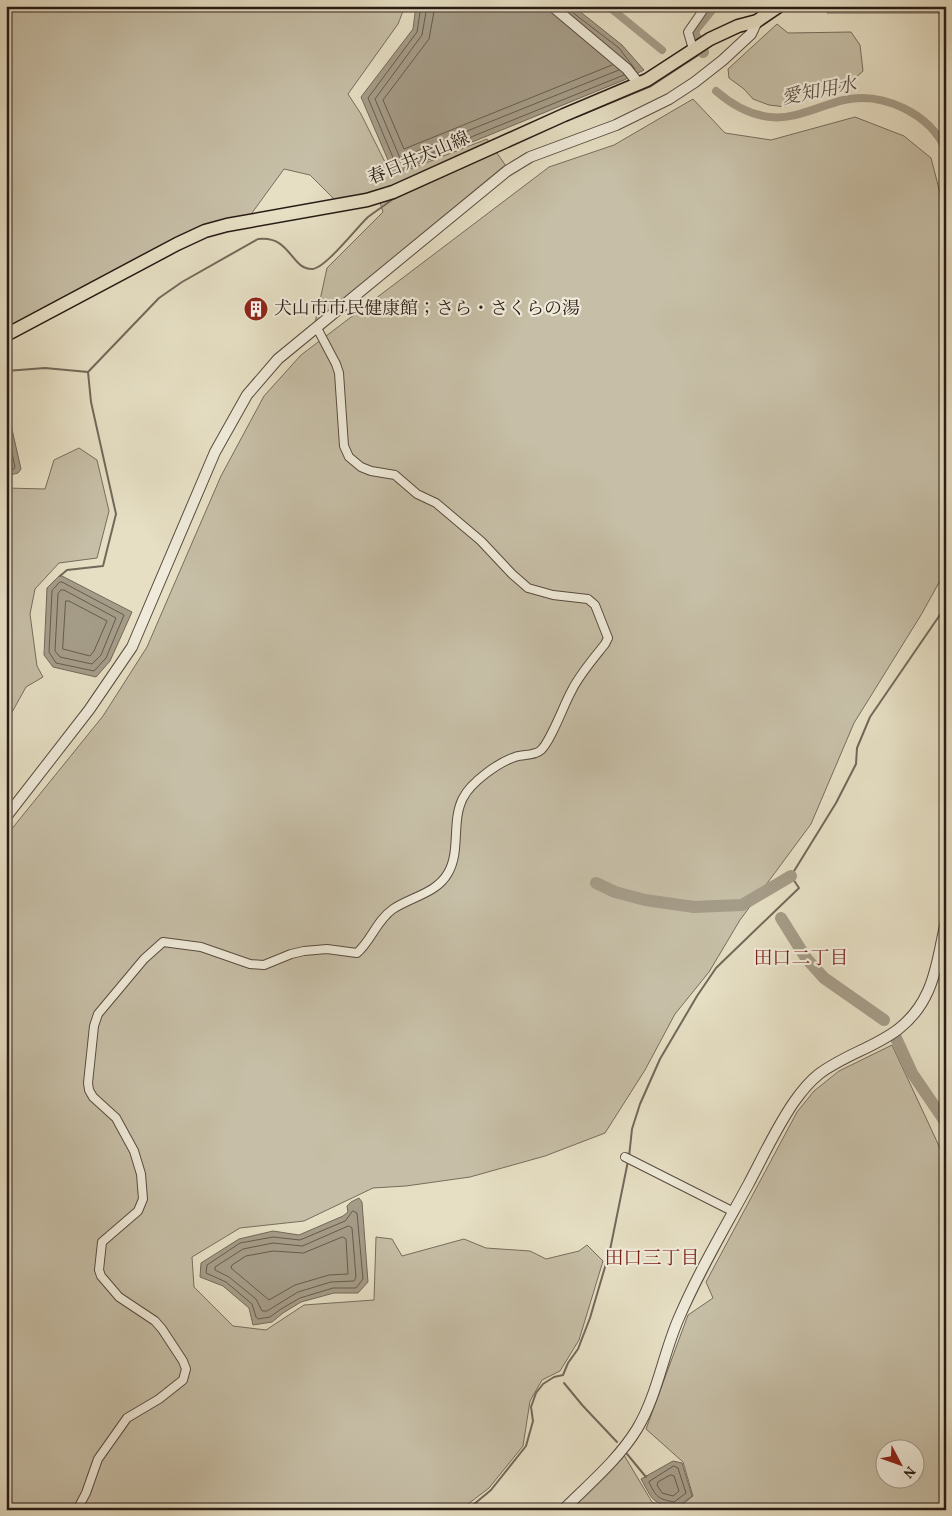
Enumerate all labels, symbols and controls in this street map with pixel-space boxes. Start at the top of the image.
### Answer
water label: 愛知用水 [779,72,861,112]
street label: 春日井犬山線 [364,126,474,192]
building icon: 犬山市市民健康館；さら・さくらの湯 [243,296,269,322]
place label: 犬山市市民健康館；さら・さくらの湯 [274,297,580,322]
district label: 田口二丁目 [753,946,849,972]
district label: 田口三丁目 [604,1246,700,1272]
north arrow [874,1438,924,1488]
text: N [898,1461,919,1482]

